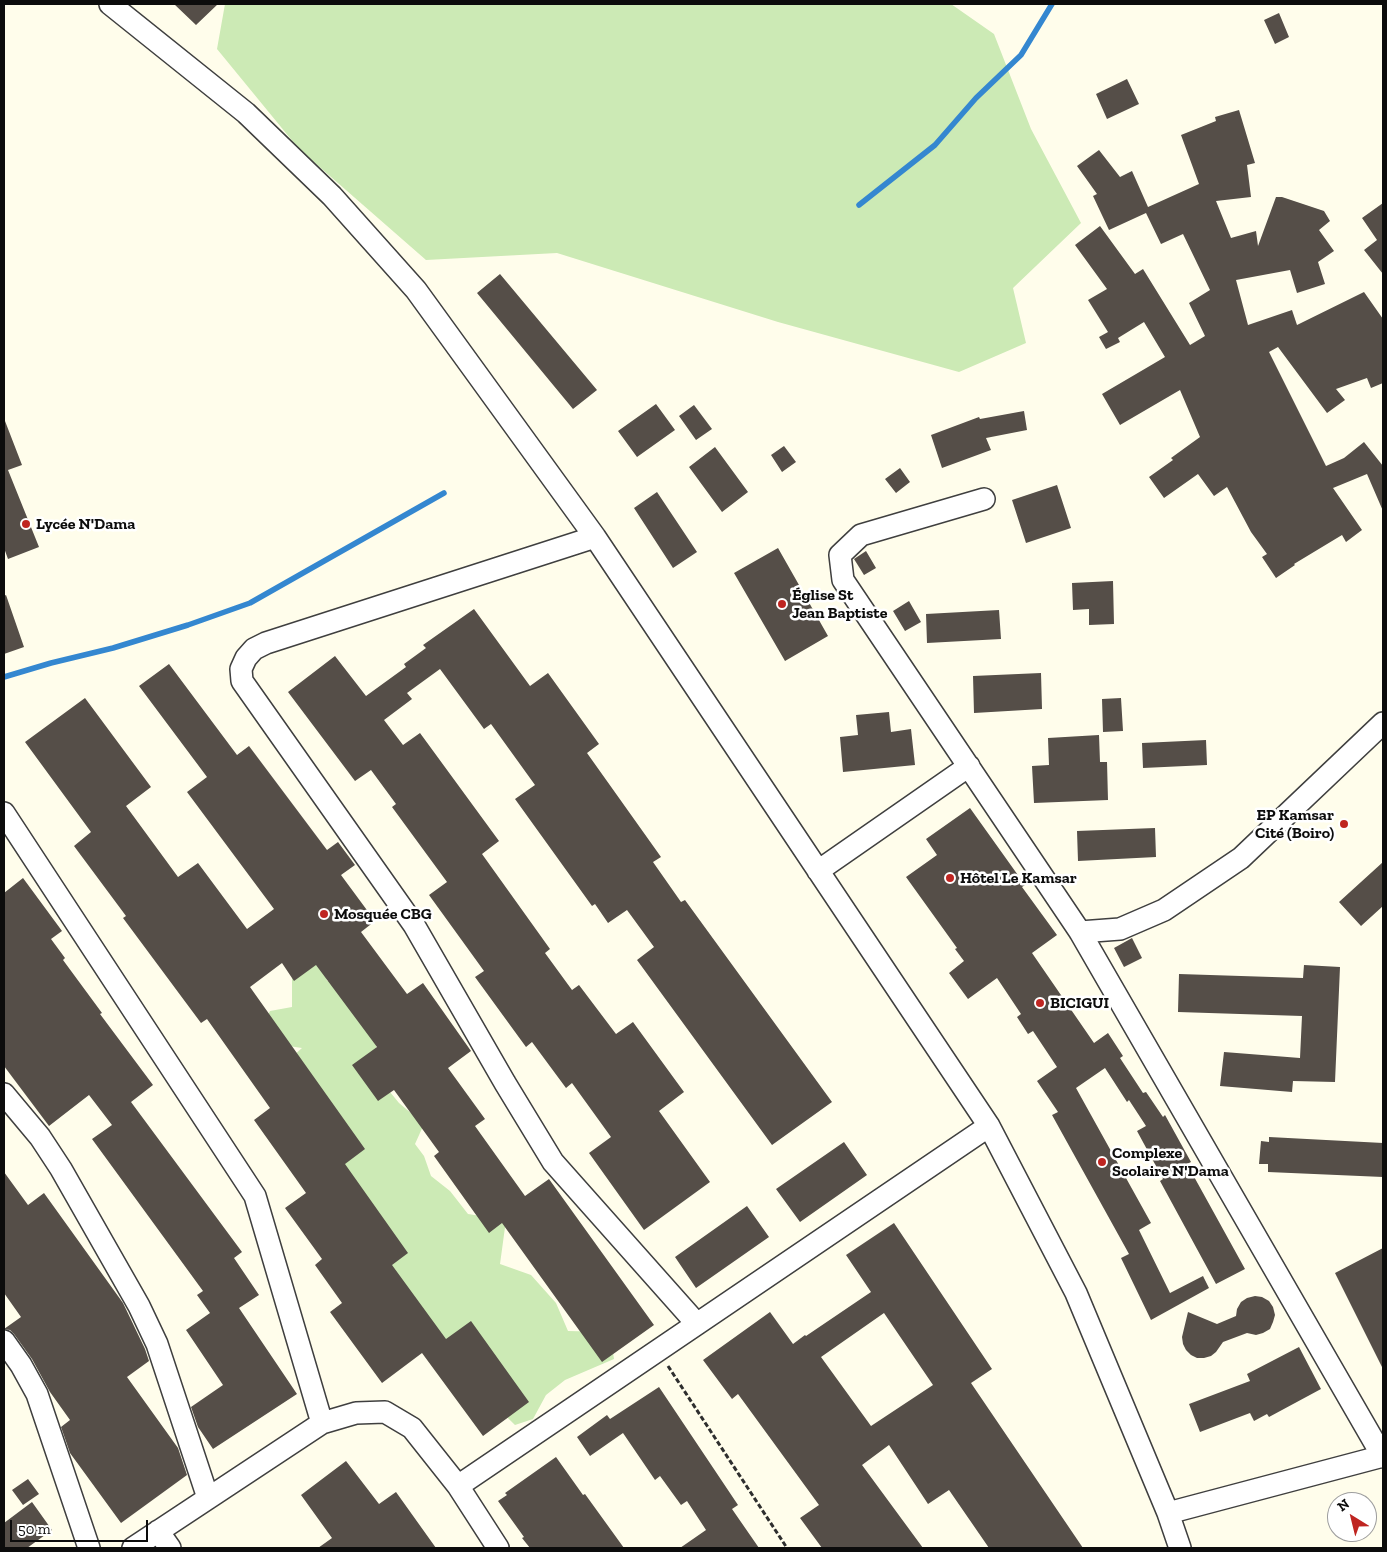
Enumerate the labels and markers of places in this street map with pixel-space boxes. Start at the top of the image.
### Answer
place label: Lycée N'Dama [36,514,135,534]
marker: Lycée N'Dama [20,518,32,530]
place label: Église St Jean Baptiste [792,585,887,623]
marker: Église St Jean Baptiste [776,598,788,610]
place label: EP Kamsar Cité (Boiro) [1255,805,1334,843]
marker: EP Kamsar Cité (Boiro) [1338,818,1350,830]
place label: Hôtel Le Kamsar [960,868,1077,888]
marker: Hôtel Le Kamsar [944,872,956,884]
place label: Mosquée CBG [334,904,432,924]
marker: Mosquée CBG [318,908,330,920]
place label: BICIGUI [1050,993,1109,1013]
marker: BICIGUI [1034,997,1046,1009]
place label: Complexe Scolaire N'Dama [1112,1143,1229,1181]
marker: Complexe Scolaire N'Dama [1096,1156,1108,1168]

